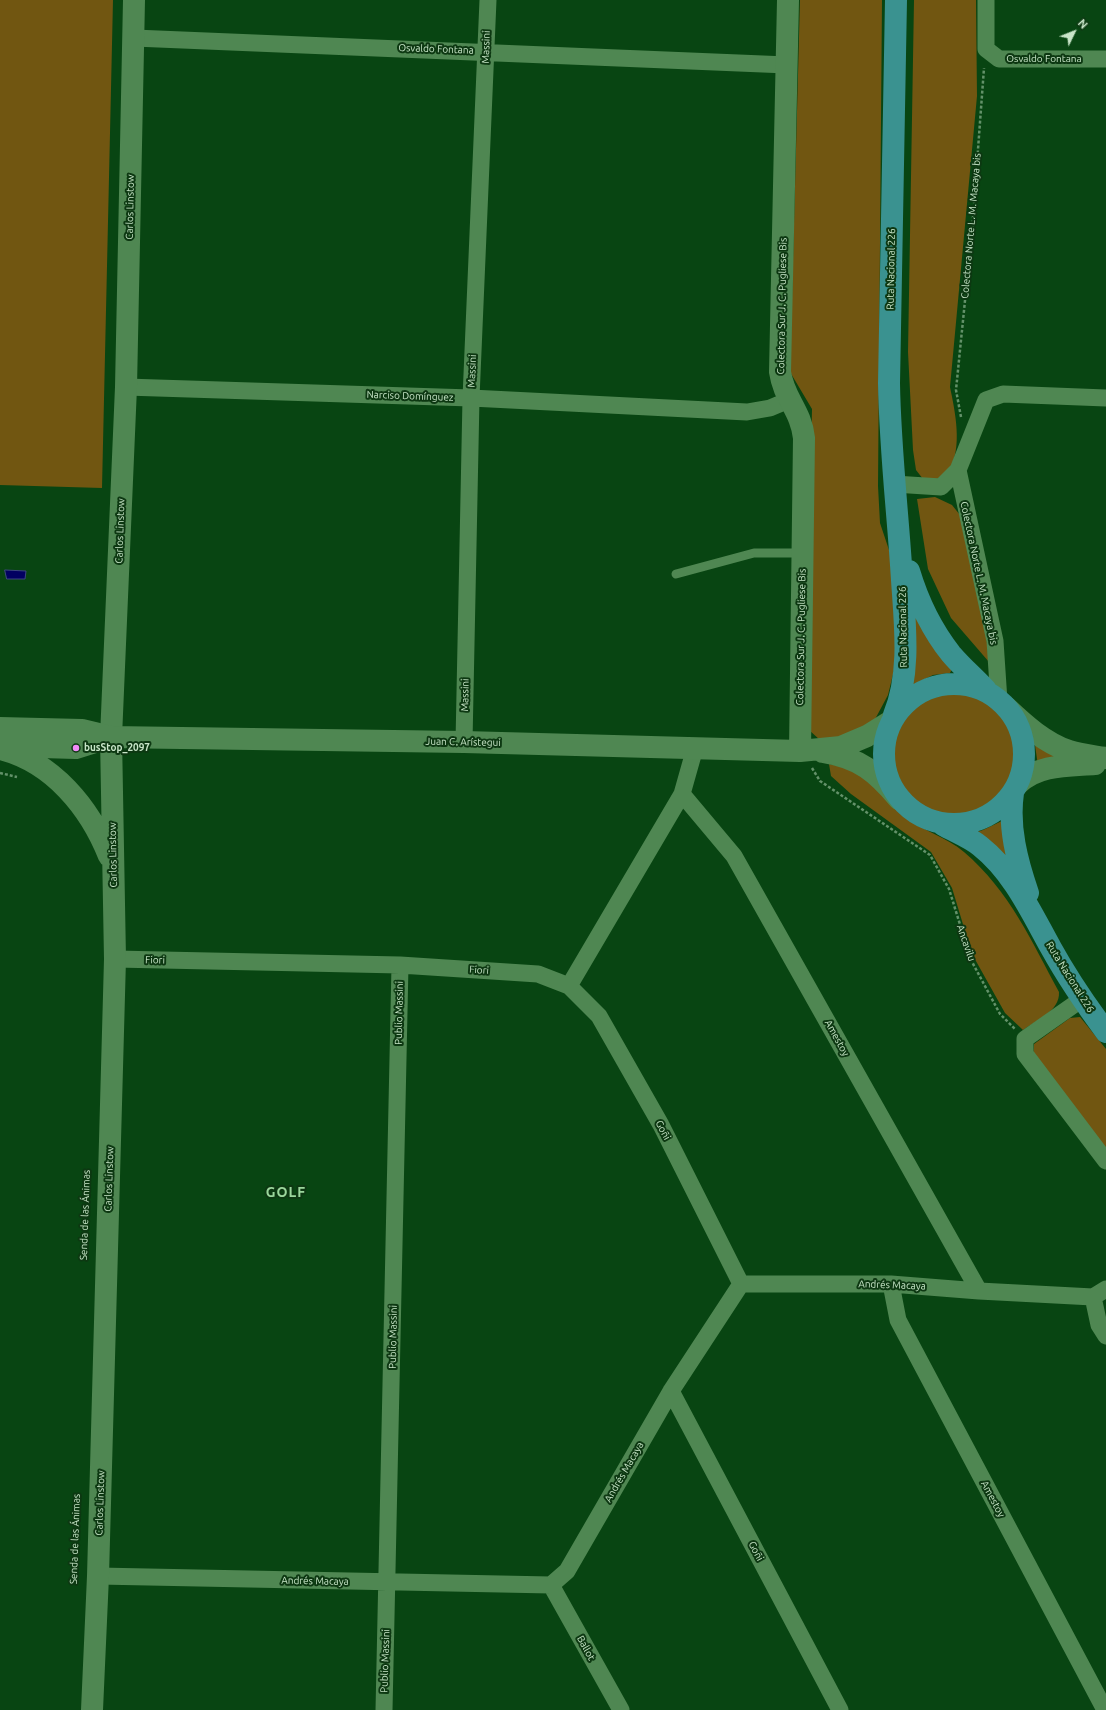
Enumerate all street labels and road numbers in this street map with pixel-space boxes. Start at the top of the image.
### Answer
street label: Massini [479,30,493,64]
street label: Osvaldo Fontana [398,42,474,56]
street label: Osvaldo Fontana [1006,53,1082,65]
street label: Colectora Norte L. M. Macaya bis [959,153,983,299]
street label: Carlos Linstow [123,174,137,240]
street label: Ruta Nacional 226 [884,228,898,310]
street label: Colectora Sur J. C. Pugliese Bis [775,238,789,374]
street label: Massini [465,354,479,388]
street label: Narciso Domínguez [366,388,454,404]
street label: Carlos Linstow [113,498,127,564]
street label: Colectora Norte L. M. Macaya bis [958,500,1000,646]
street label: Colectora Sur J. C. Pugliese Bis [794,569,808,705]
street label: Ruta Nacional 226 [896,586,910,668]
street label: Massini [459,678,471,712]
street label: Juan C. Arístegui [425,735,501,749]
street label: Carlos Linstow [106,822,120,888]
street label: Ancavilu [954,923,978,963]
street label: Ruta Nacional 226 [1043,939,1097,1015]
street label: Fiori [145,954,165,966]
street label: Fiori [469,963,489,977]
street label: Publio Massini [392,981,406,1045]
street label: Amestoy [822,1018,852,1058]
street label: Goñi [653,1118,673,1142]
street label: Carlos Linstow [102,1146,116,1212]
street label: Senda de las Ánimas [77,1170,93,1260]
street label: Andrés Macaya [858,1278,926,1292]
street label: Publio Massini [386,1305,400,1369]
street label: Andrés Macaya [602,1440,646,1504]
street label: Carlos Linstow [93,1470,107,1536]
street label: Amestoy [978,1479,1008,1519]
street label: Senda de las Ánimas [67,1494,83,1584]
street label: Goñi [746,1539,766,1563]
street label: Andrés Macaya [281,1574,349,1588]
street label: Publio Massini [378,1629,392,1693]
street label: Ballot [574,1633,598,1663]

